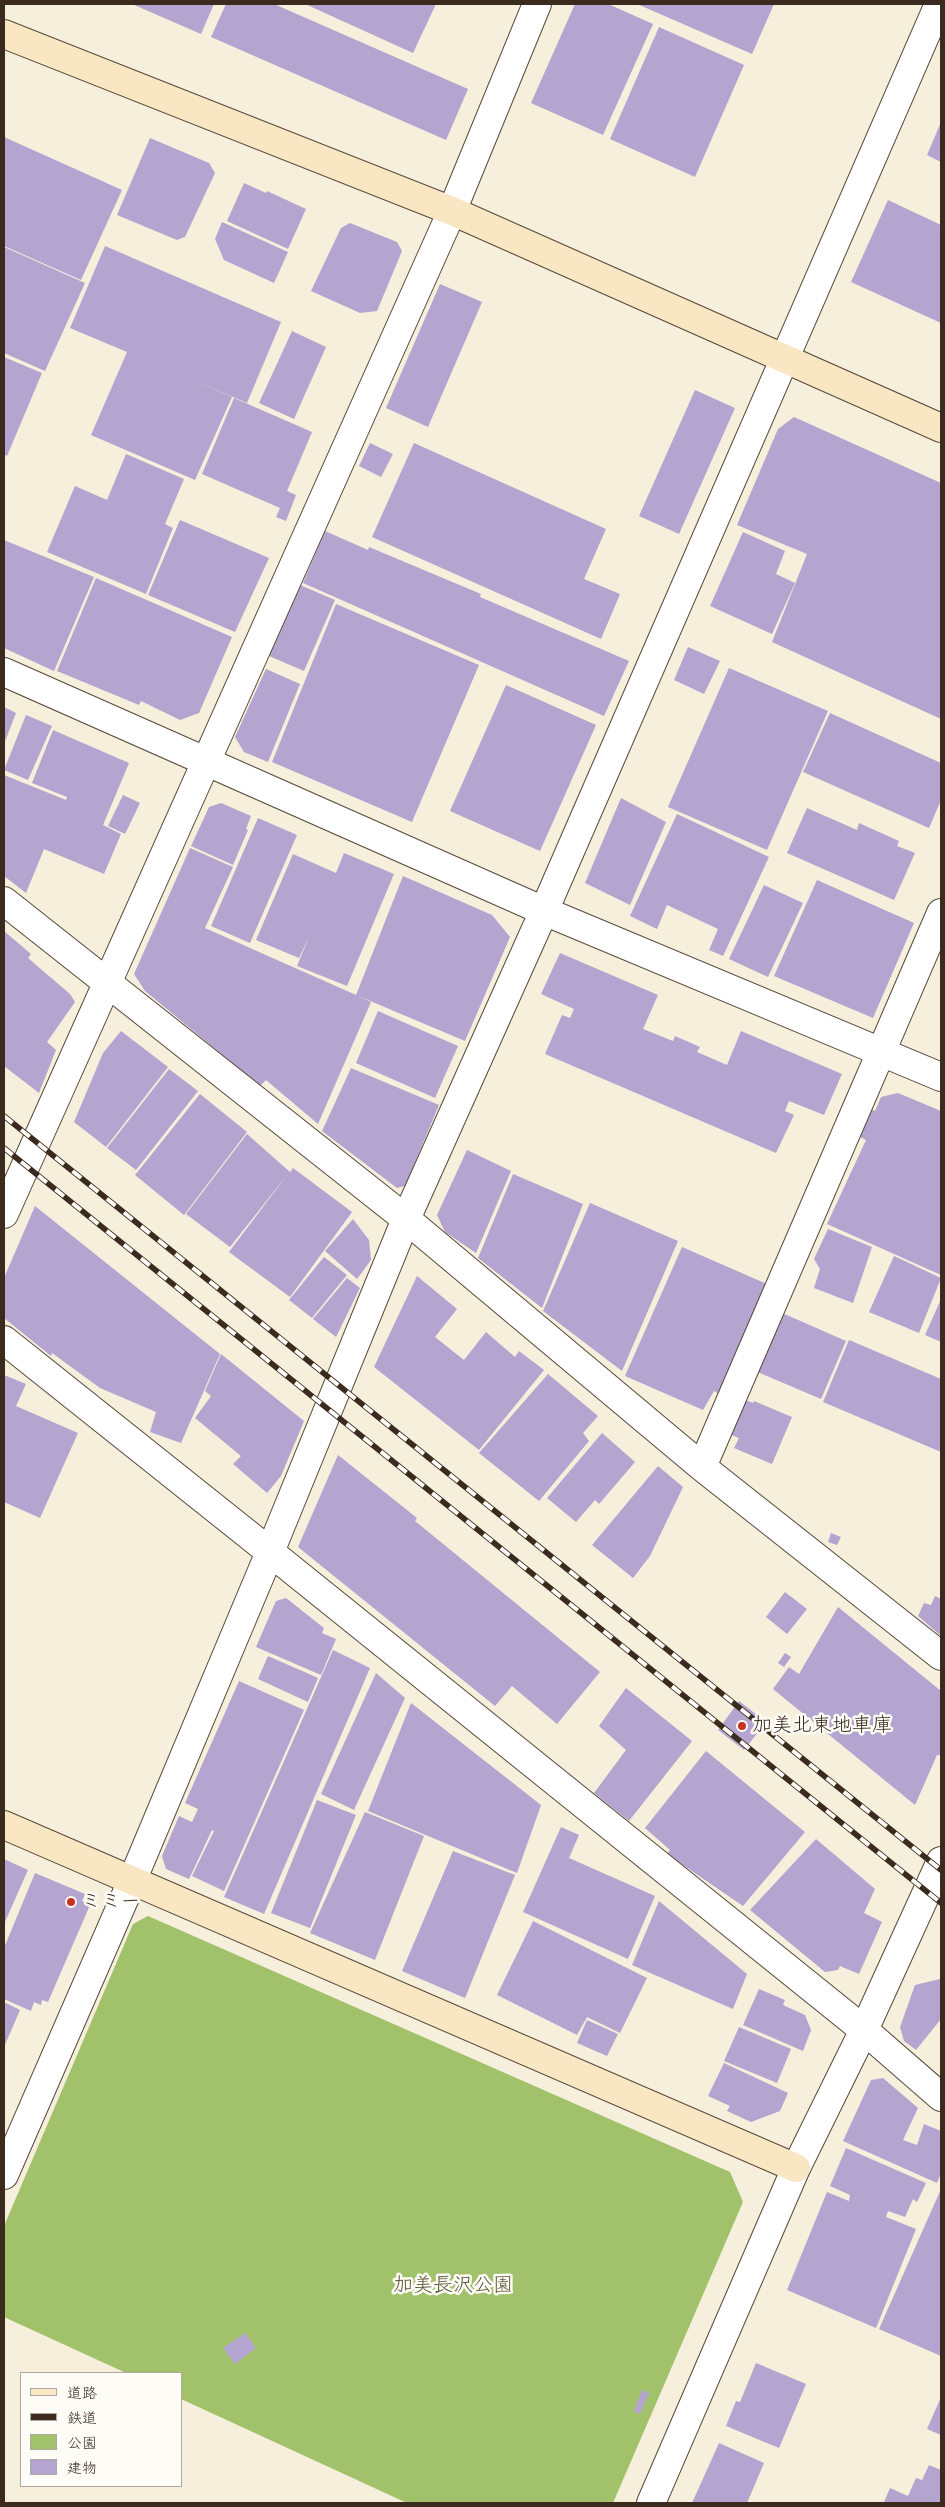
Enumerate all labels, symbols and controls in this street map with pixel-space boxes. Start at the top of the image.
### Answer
place label: 加美北東地車庫 [752,1714,892,1738]
marker: 加美北東地車庫 [736,1720,748,1732]
place label: ミミー [81,1890,141,1914]
marker: ミミー [65,1896,77,1908]
park label: 加美長沢公園 [393,2274,513,2298]
legend [20,2372,182,2487]
text: 道路 [67,2384,97,2403]
text: 鉄道 [67,2409,97,2428]
text: 公園 [67,2434,97,2453]
text: 建物 [67,2459,97,2478]

